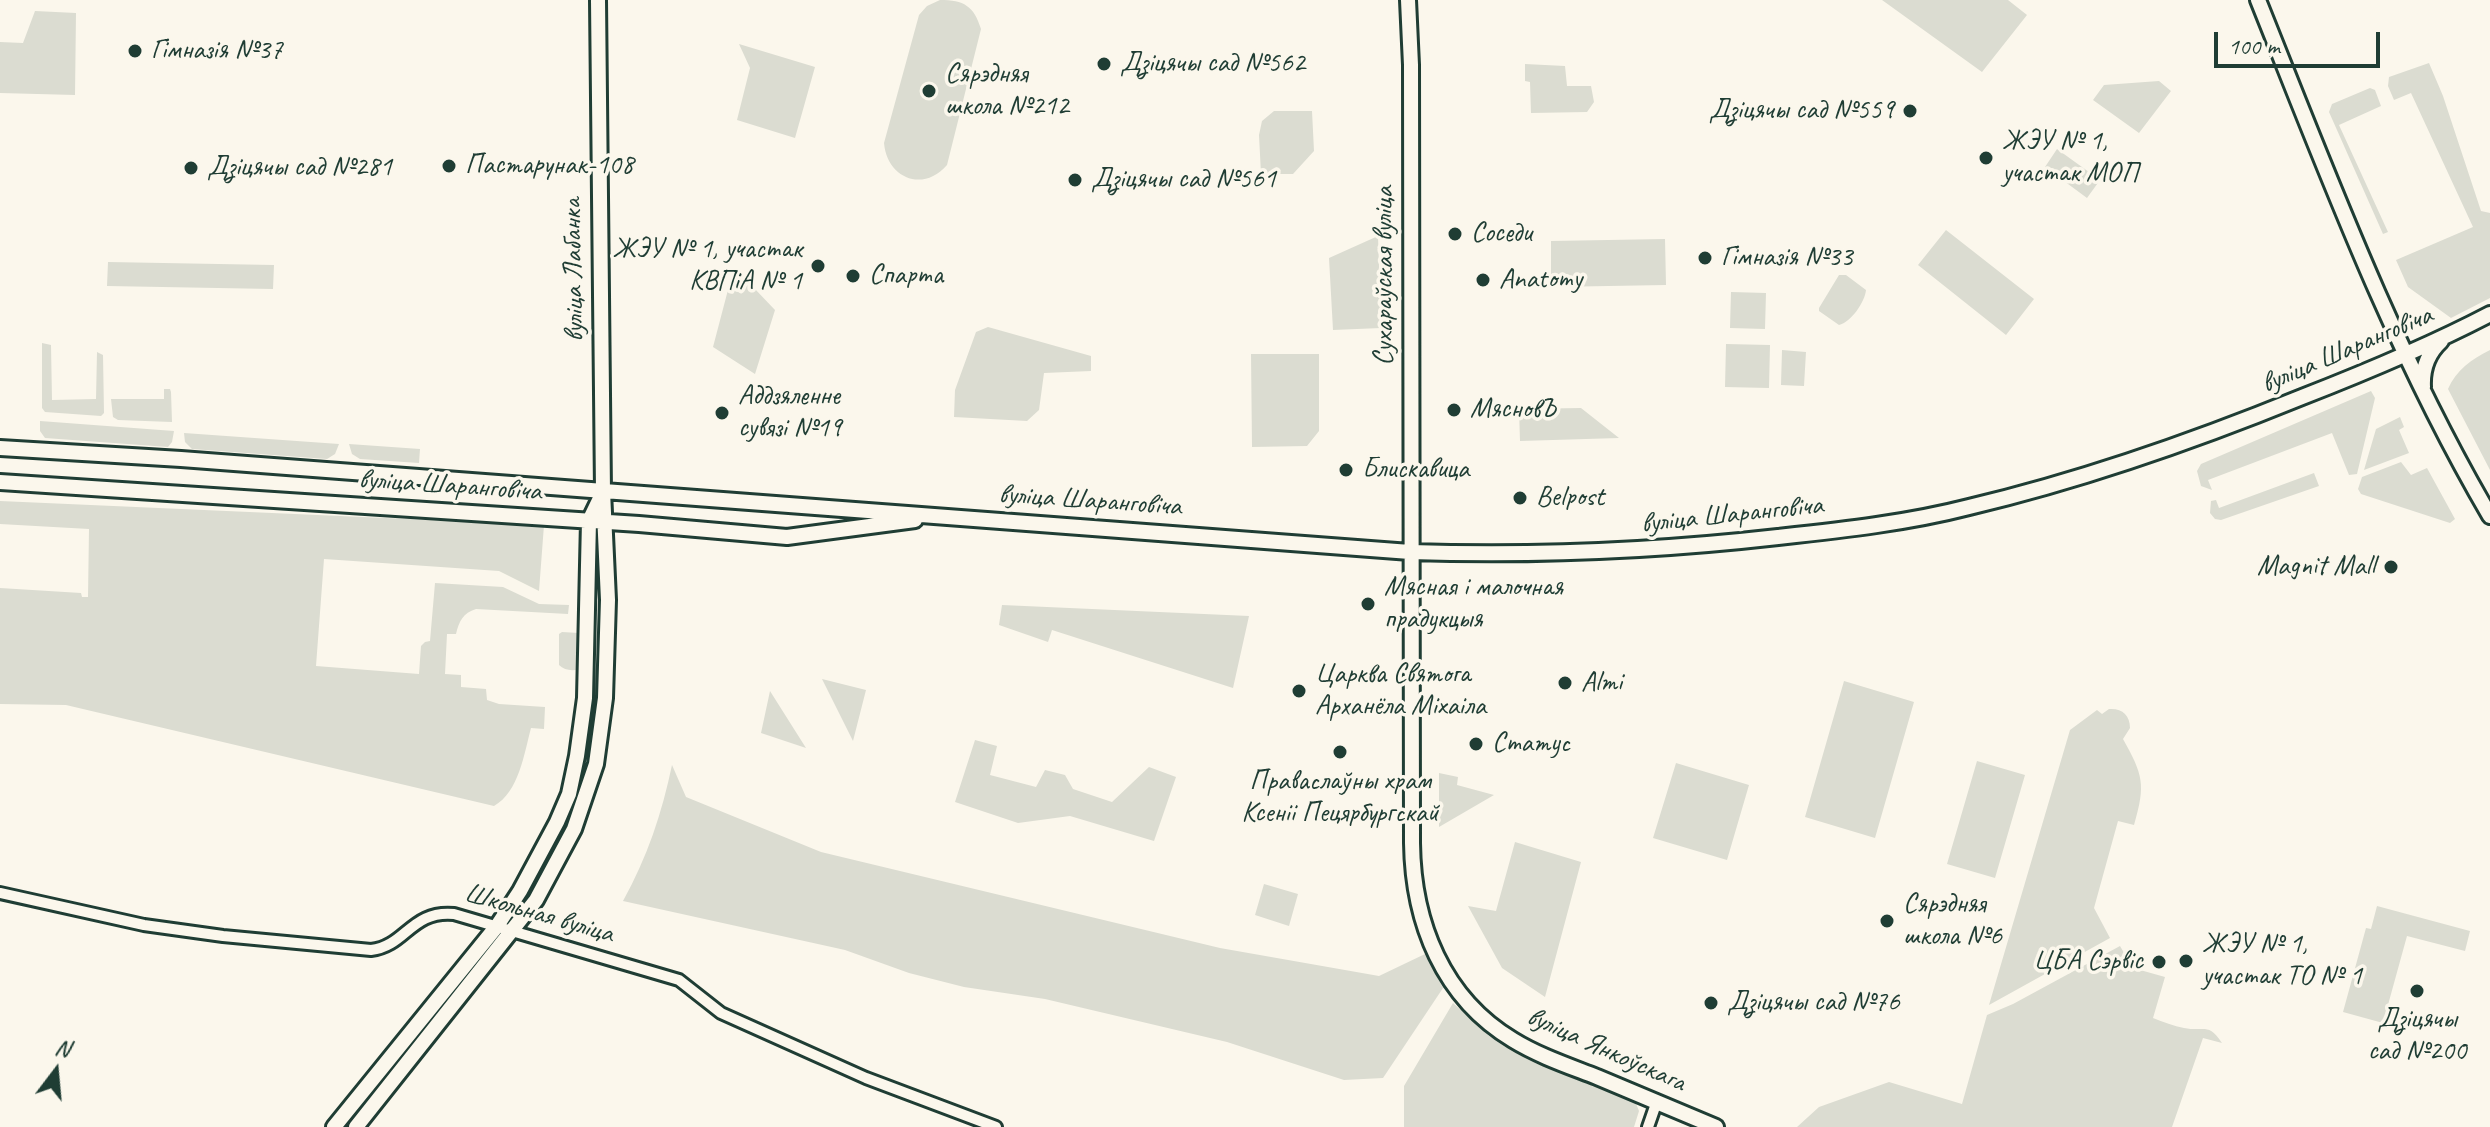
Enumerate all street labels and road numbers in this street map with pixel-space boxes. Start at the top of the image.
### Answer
street label: Сухараўская вуліца [1368,186,1402,366]
street label: вуліца Лабанка [556,198,592,342]
street label: вуліца Шаранговіча [2256,299,2438,401]
street label: вуліца Шаранговіча [358,463,542,509]
street label: вуліца Шаранговіча [998,478,1182,524]
street label: вуліца Шаранговіча [1639,489,1825,541]
street label: Школьная вуліца [461,877,617,951]
street label: вуліца Янкоўскага [1522,1000,1690,1100]

